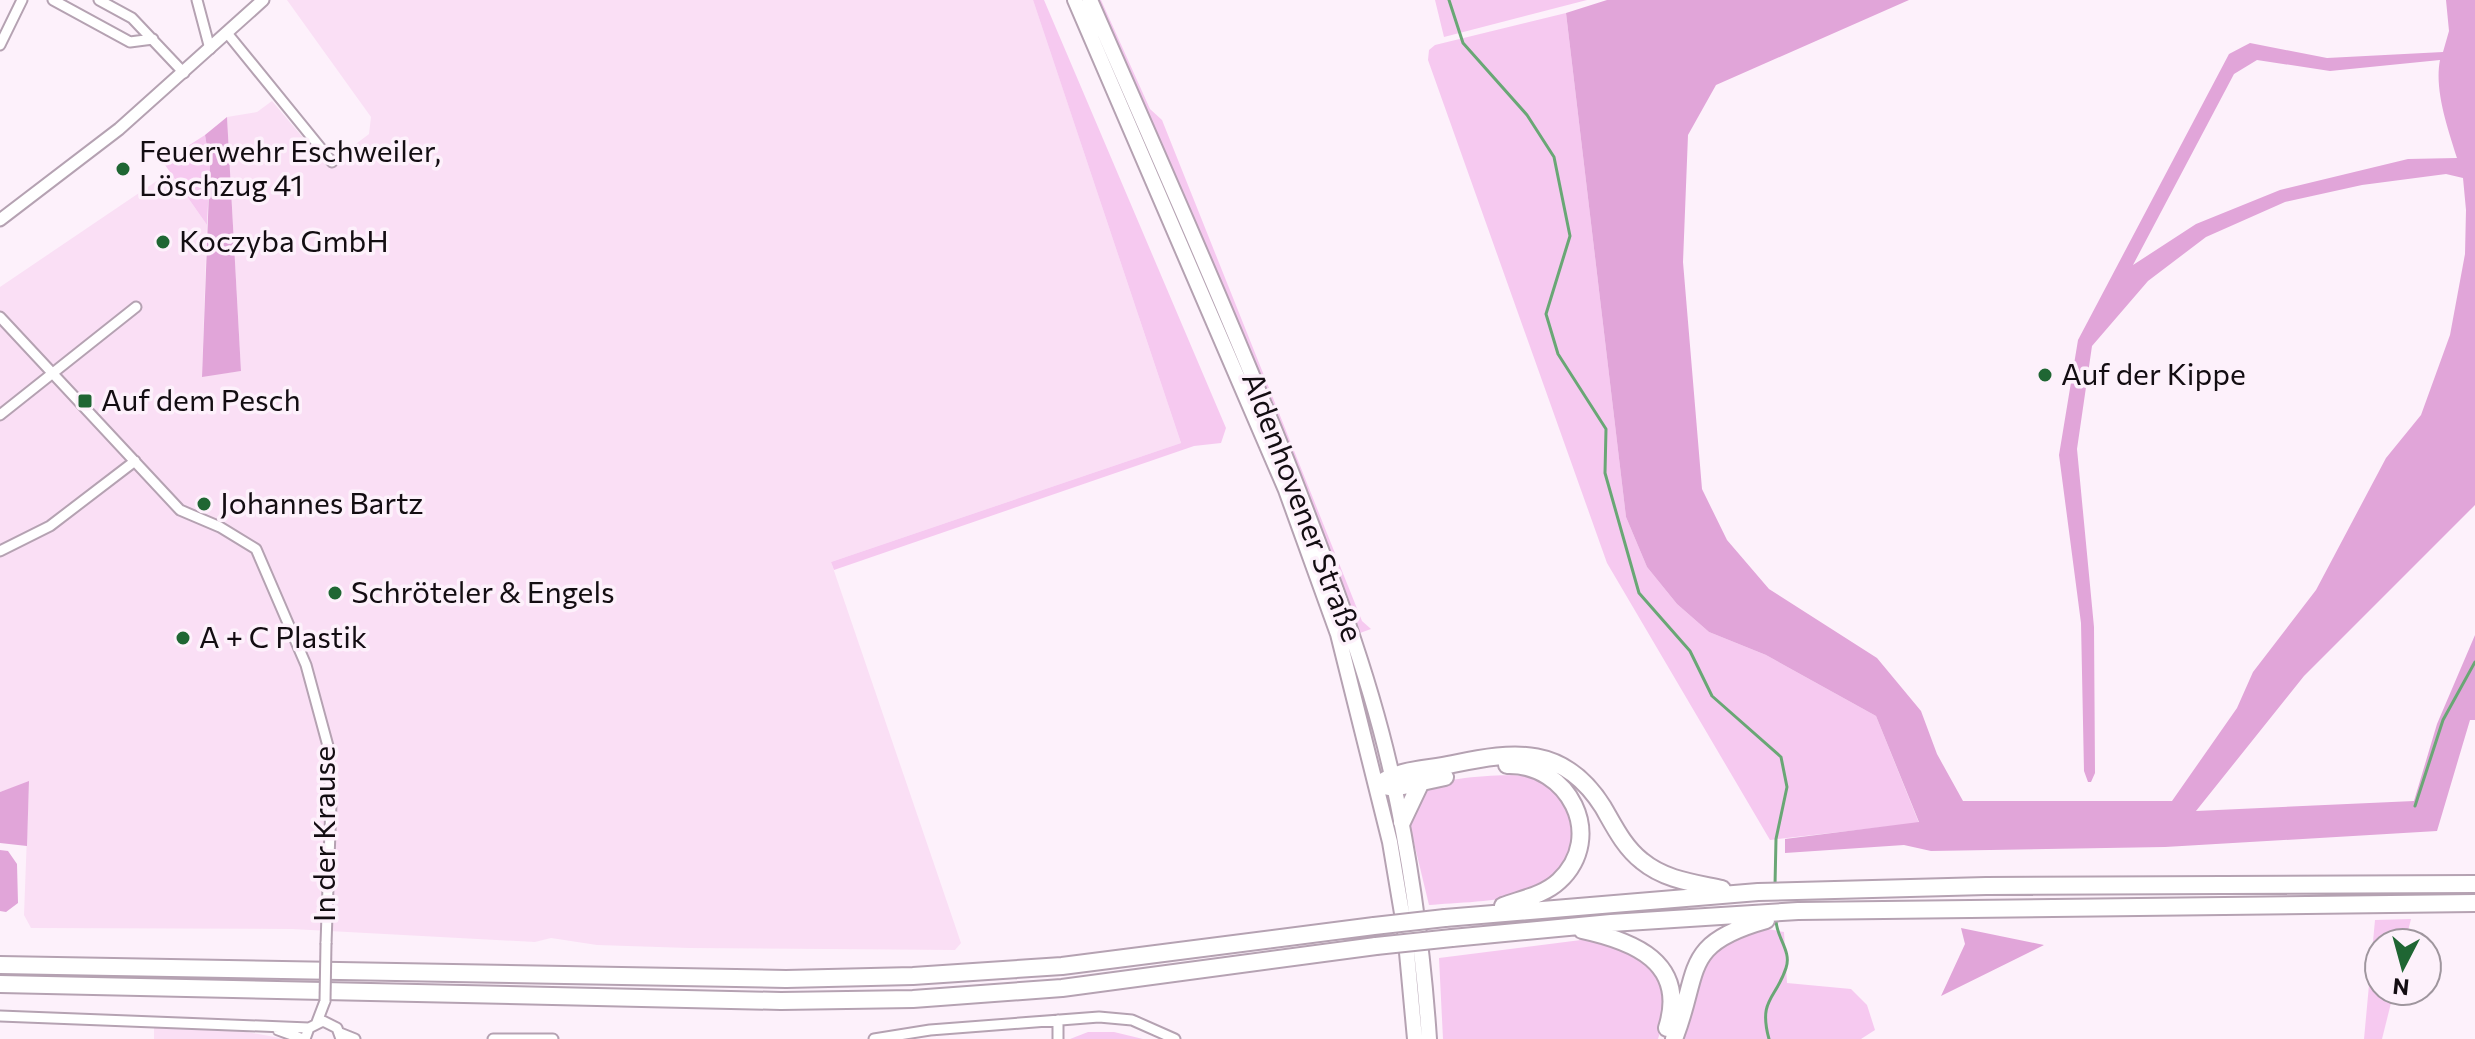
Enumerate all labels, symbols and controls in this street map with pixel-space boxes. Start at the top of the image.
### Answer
place label: Feuerwehr Eschweiler, Löschzug 41 [139,131,441,202]
marker: Feuerwehr Eschweiler, Löschzug 41 [114,160,132,178]
place label: Koczyba GmbH [179,221,389,258]
marker: Koczyba GmbH [154,233,172,251]
place label: Auf der Kippe [2061,354,2246,391]
street label: Aldenhovener Straße [1236,366,1373,646]
marker: Auf der Kippe [2036,366,2054,384]
place label: Auf dem Pesch [101,380,301,417]
marker: Auf dem Pesch [76,392,94,410]
place label: Johannes Bartz [220,483,423,520]
marker: Johannes Bartz [195,495,213,513]
place label: Schröteler & Engels [351,572,615,609]
marker: Schröteler & Engels [326,584,344,602]
place label: A + C Plastik [199,617,367,654]
marker: A + C Plastik [174,629,192,647]
street label: In der Krause [304,746,341,922]
north arrow [2363,927,2443,1007]
text: N [2391,973,2410,1002]

